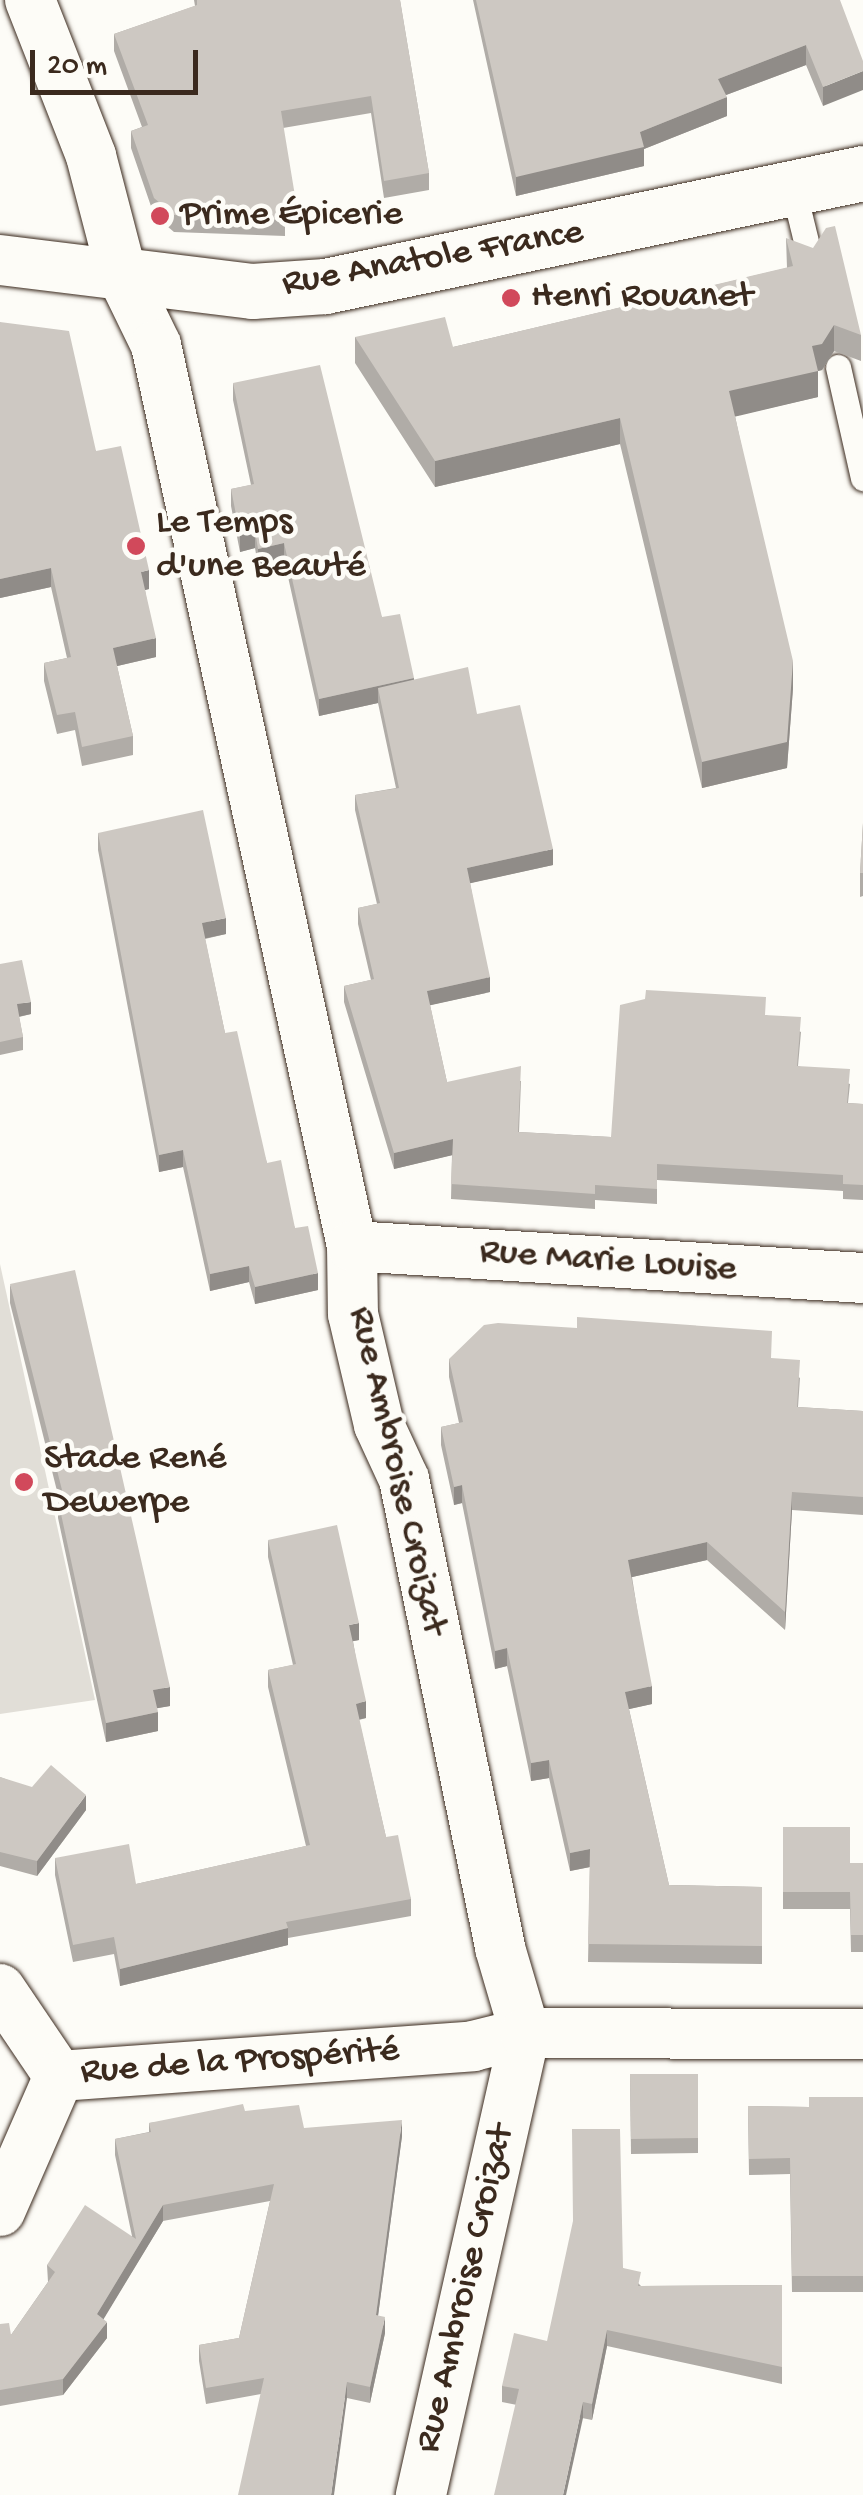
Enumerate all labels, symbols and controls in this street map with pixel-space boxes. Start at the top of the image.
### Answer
scale bar [35,30,202,92]
text: 20 m [47,50,107,85]
place label: Prime Épicerie [180,193,403,239]
marker: Prime Épicerie [149,205,171,227]
street label: Rue Anatole France [279,211,587,309]
place label: Henri Rouanet [531,275,753,321]
marker: Henri Rouanet [500,287,522,309]
place label: Le Temps d'une Beauté [156,501,366,590]
marker: Le Temps d'une Beauté [125,535,147,557]
street label: Rue Marie Louise [478,1230,738,1294]
street label: Rue Ambroise Croizat [336,1303,456,1639]
place label: Stade René Dewerpe [44,1437,226,1526]
marker: Stade René Dewerpe [13,1471,35,1493]
street label: Rue de la Prospérité [79,2029,401,2097]
street label: Rue Ambroise Croizat [407,2121,527,2457]

